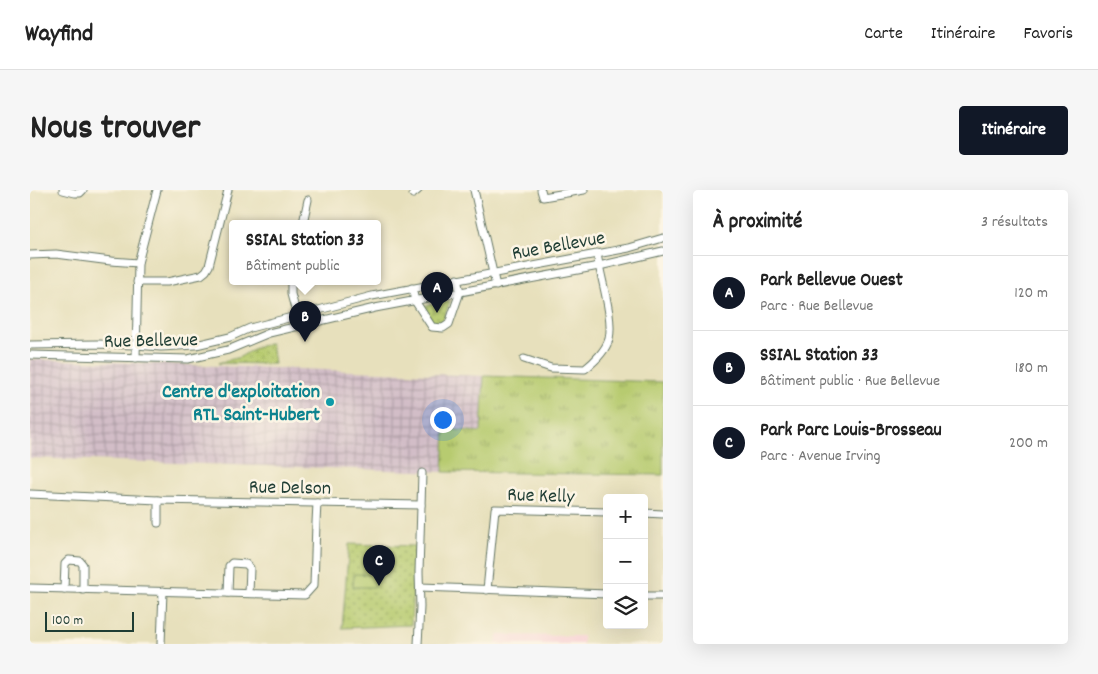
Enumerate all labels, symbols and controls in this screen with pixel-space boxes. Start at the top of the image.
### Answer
text: Wayfind [25,18,93,52]
text: Carte [864,22,903,47]
text: Itinéraire [931,22,995,47]
text: Favoris [1023,22,1073,47]
text: Nous trouver [30,105,200,155]
button: Itinéraire [959,106,1068,155]
text: À proximité [713,208,802,238]
text: 3 résultats [981,211,1048,234]
popup [229,220,381,285]
street label: Rue Bellevue [510,225,607,269]
text: SSIAL Station 33 [246,228,364,255]
text: Bâtiment public [246,255,340,278]
text: Park Bellevue Ouest [760,268,903,295]
pin: A [421,272,453,313]
text: A [725,282,733,305]
text: 120 m [1014,282,1048,305]
text: Parc · Rue Bellevue [760,295,873,318]
pin: B [289,301,321,342]
street label: Rue Bellevue [104,327,199,357]
text: SSIAL Station 33 [760,343,878,370]
text: B [725,357,733,380]
text: 180 m [1015,357,1048,380]
text: Bâtiment public · Rue Bellevue [760,370,940,393]
place label: Centre d'exploitation RTL Saint-Hubert [162,379,321,430]
marker: Centre d'exploitation RTL Saint-Hubert [324,396,336,408]
your location [430,407,456,433]
text: Park Parc Louis-Brosseau [760,418,942,445]
text: C [725,432,733,455]
text: 200 m [1009,432,1048,455]
text: Parc · Avenue Irving [760,445,880,468]
street label: Rue Delson [249,474,331,504]
street label: Rue Kelly [507,482,576,512]
map controls [603,494,648,629]
button: + [603,494,648,539]
button: − [603,539,648,584]
pin: C [363,545,395,586]
button: layers [603,584,648,629]
scale bar [45,609,134,632]
text: 100 m [52,611,83,631]

